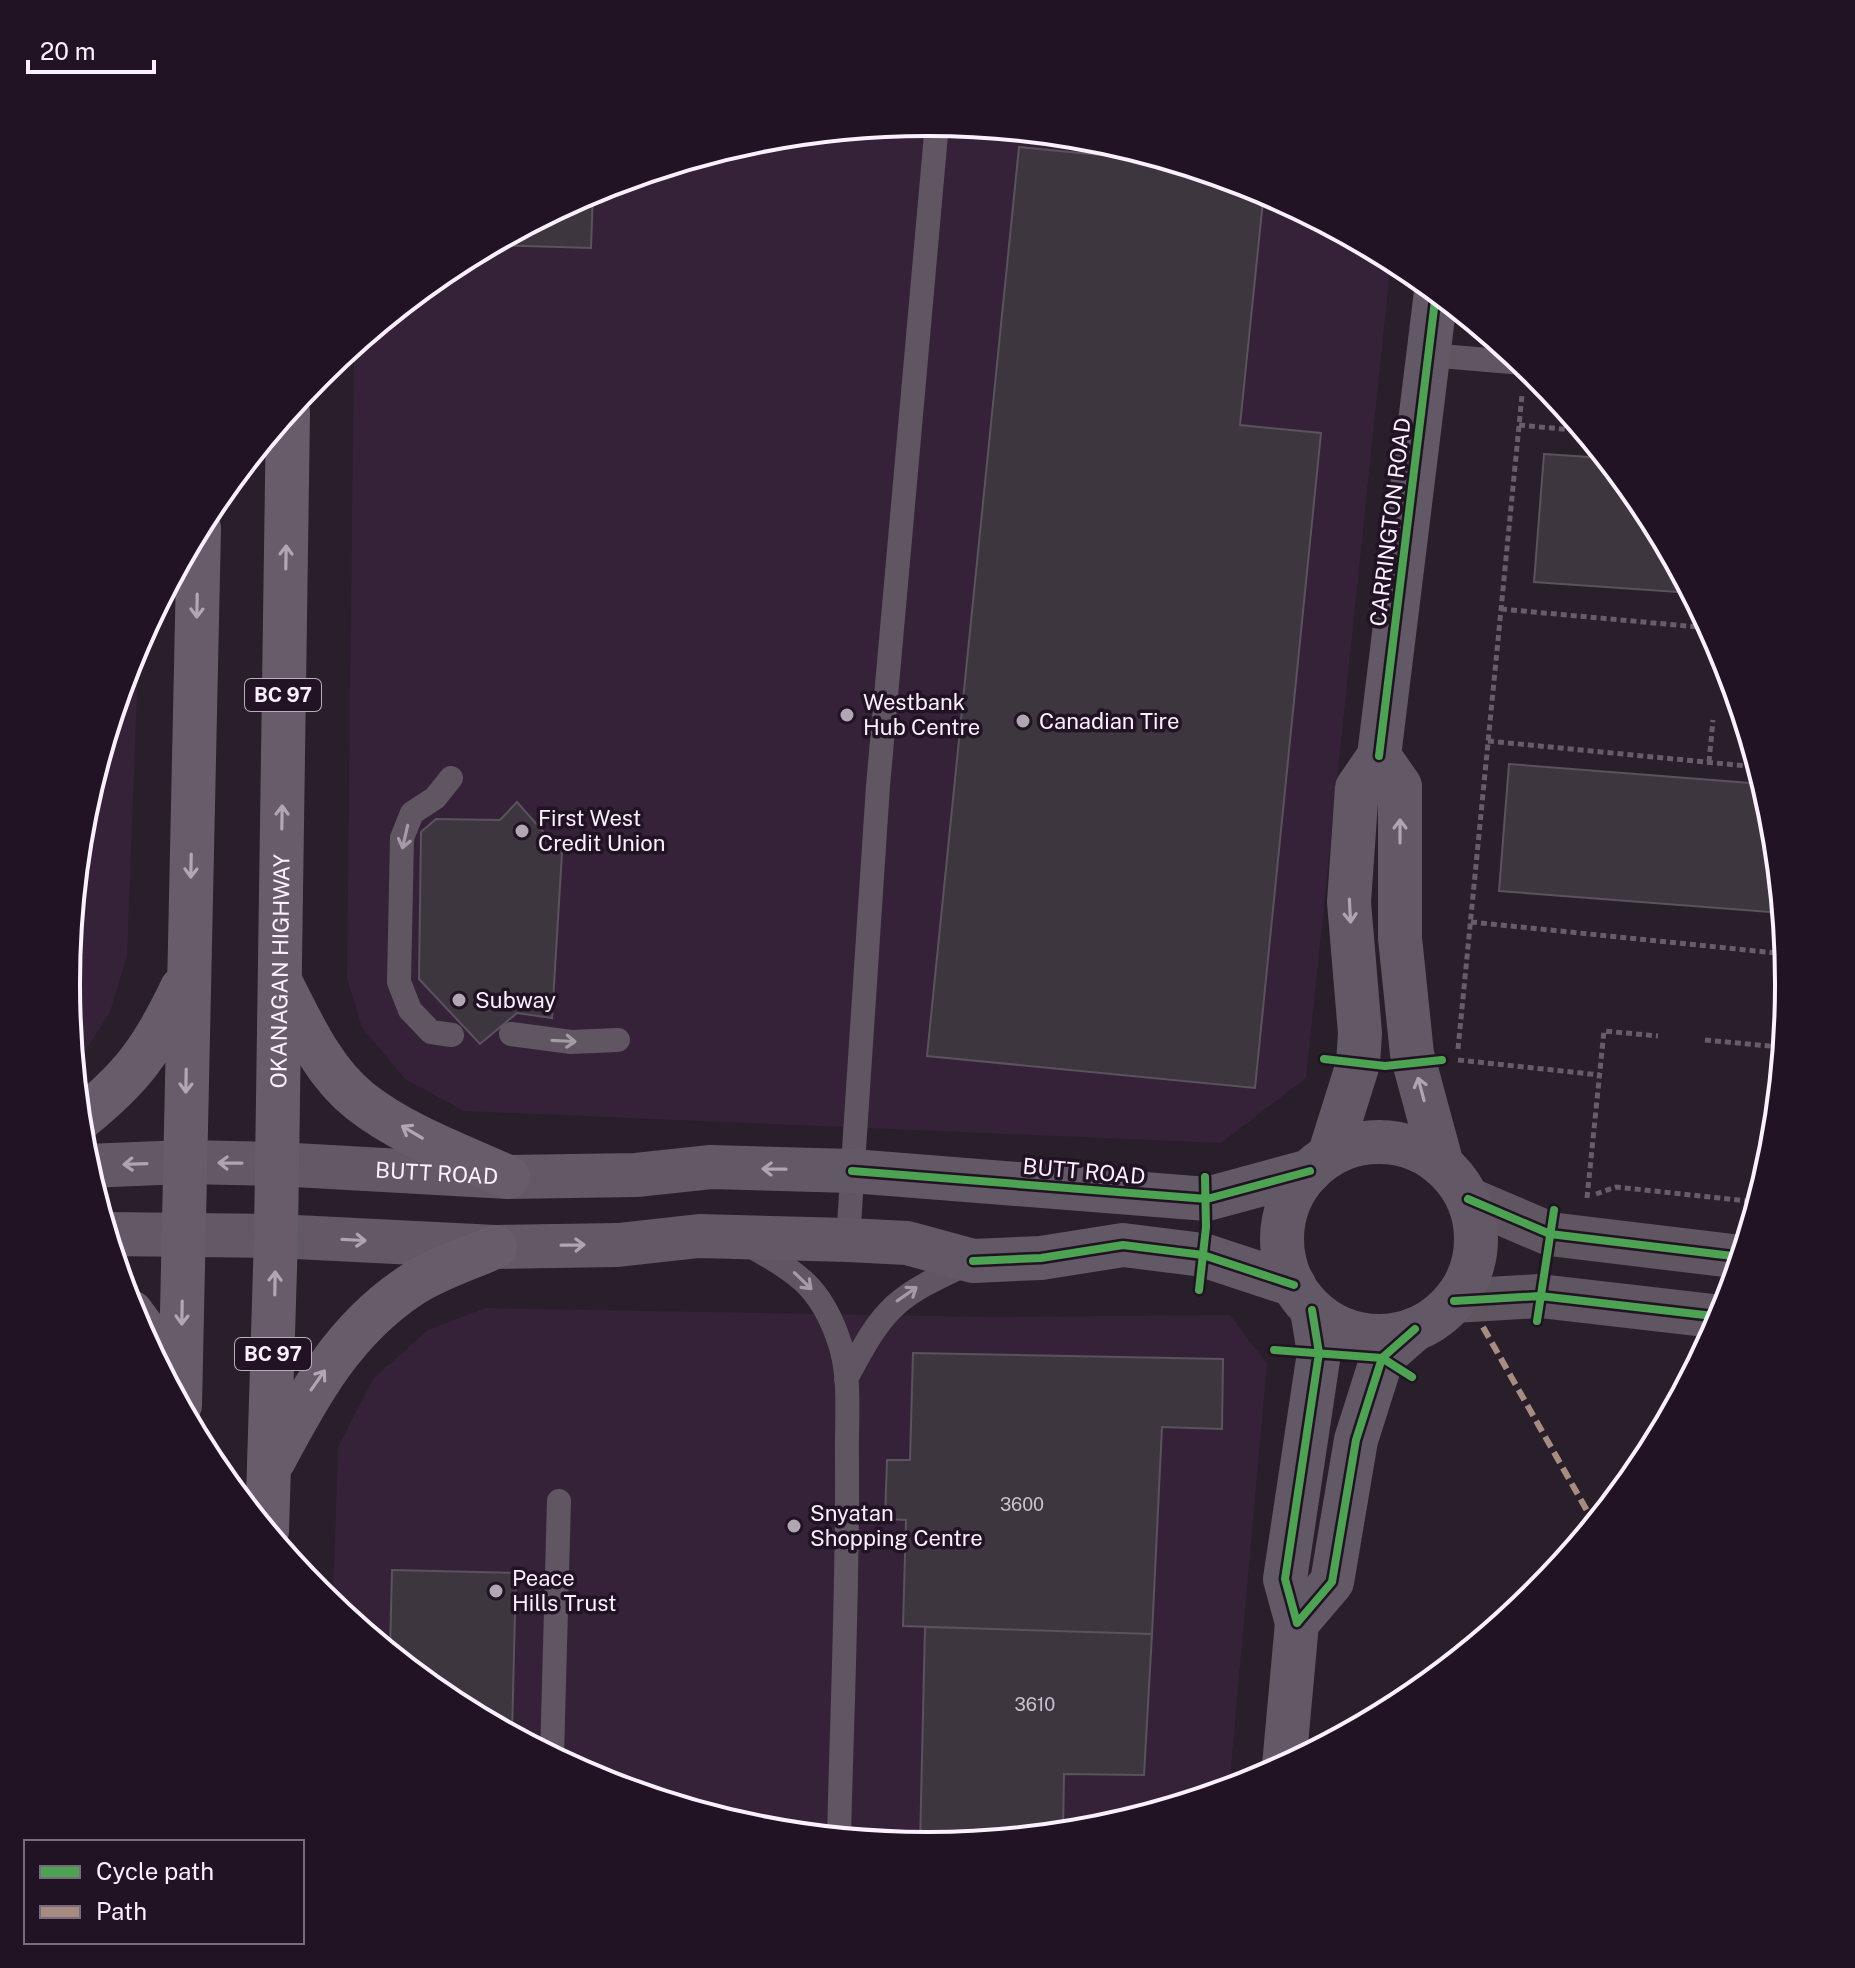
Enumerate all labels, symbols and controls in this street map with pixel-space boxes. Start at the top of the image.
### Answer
scale bar [28,24,154,74]
text: 20 m [40,37,96,65]
street label: CARRINGTON ROAD [1364,416,1416,628]
one-way arrow [278,544,293,571]
one-way arrow [189,592,205,619]
road number: BC 97 [245,679,321,711]
place label: Westbank Hub Centre [863,689,980,740]
marker: Westbank Hub Centre [838,706,856,724]
place label: Canadian Tire [1039,708,1179,734]
marker: Canadian Tire [1014,712,1032,730]
one-way arrow [274,804,289,831]
place label: First West Credit Union [538,805,665,856]
one-way arrow [1392,818,1408,845]
marker: First West Credit Union [513,822,531,840]
one-way arrow [397,824,412,850]
one-way arrow [183,852,198,879]
street label: OKANAGAN HIGHWAY [265,853,295,1088]
one-way arrow [1343,897,1358,924]
place label: Subway [475,987,556,1013]
marker: Subway [450,991,468,1009]
one-way arrow [550,1034,577,1049]
one-way arrow [178,1067,194,1094]
one-way arrow [1413,1077,1428,1103]
one-way arrow [401,1124,424,1140]
street label: BUTT ROAD [1022,1153,1146,1189]
one-way arrow [217,1155,244,1171]
one-way arrow [122,1156,149,1171]
street label: BUTT ROAD [374,1157,499,1189]
one-way arrow [761,1161,788,1176]
one-way arrow [340,1232,367,1247]
one-way arrow [559,1238,586,1253]
one-way arrow [267,1270,283,1297]
one-way arrow [793,1271,813,1290]
one-way arrow [896,1286,917,1303]
one-way arrow [174,1299,189,1326]
road number: BC 97 [235,1338,311,1370]
one-way arrow [310,1369,326,1391]
house number: 3600 [1000,1494,1044,1515]
place label: Snyatan Shopping Centre [810,1500,983,1551]
marker: Snyatan Shopping Centre [785,1517,803,1535]
place label: Peace Hills Trust [512,1565,617,1616]
marker: Peace Hills Trust [487,1582,505,1600]
house number: 3610 [1015,1694,1055,1715]
legend [24,1840,304,1944]
text: Cycle path [96,1857,214,1885]
text: Path [96,1897,147,1925]

